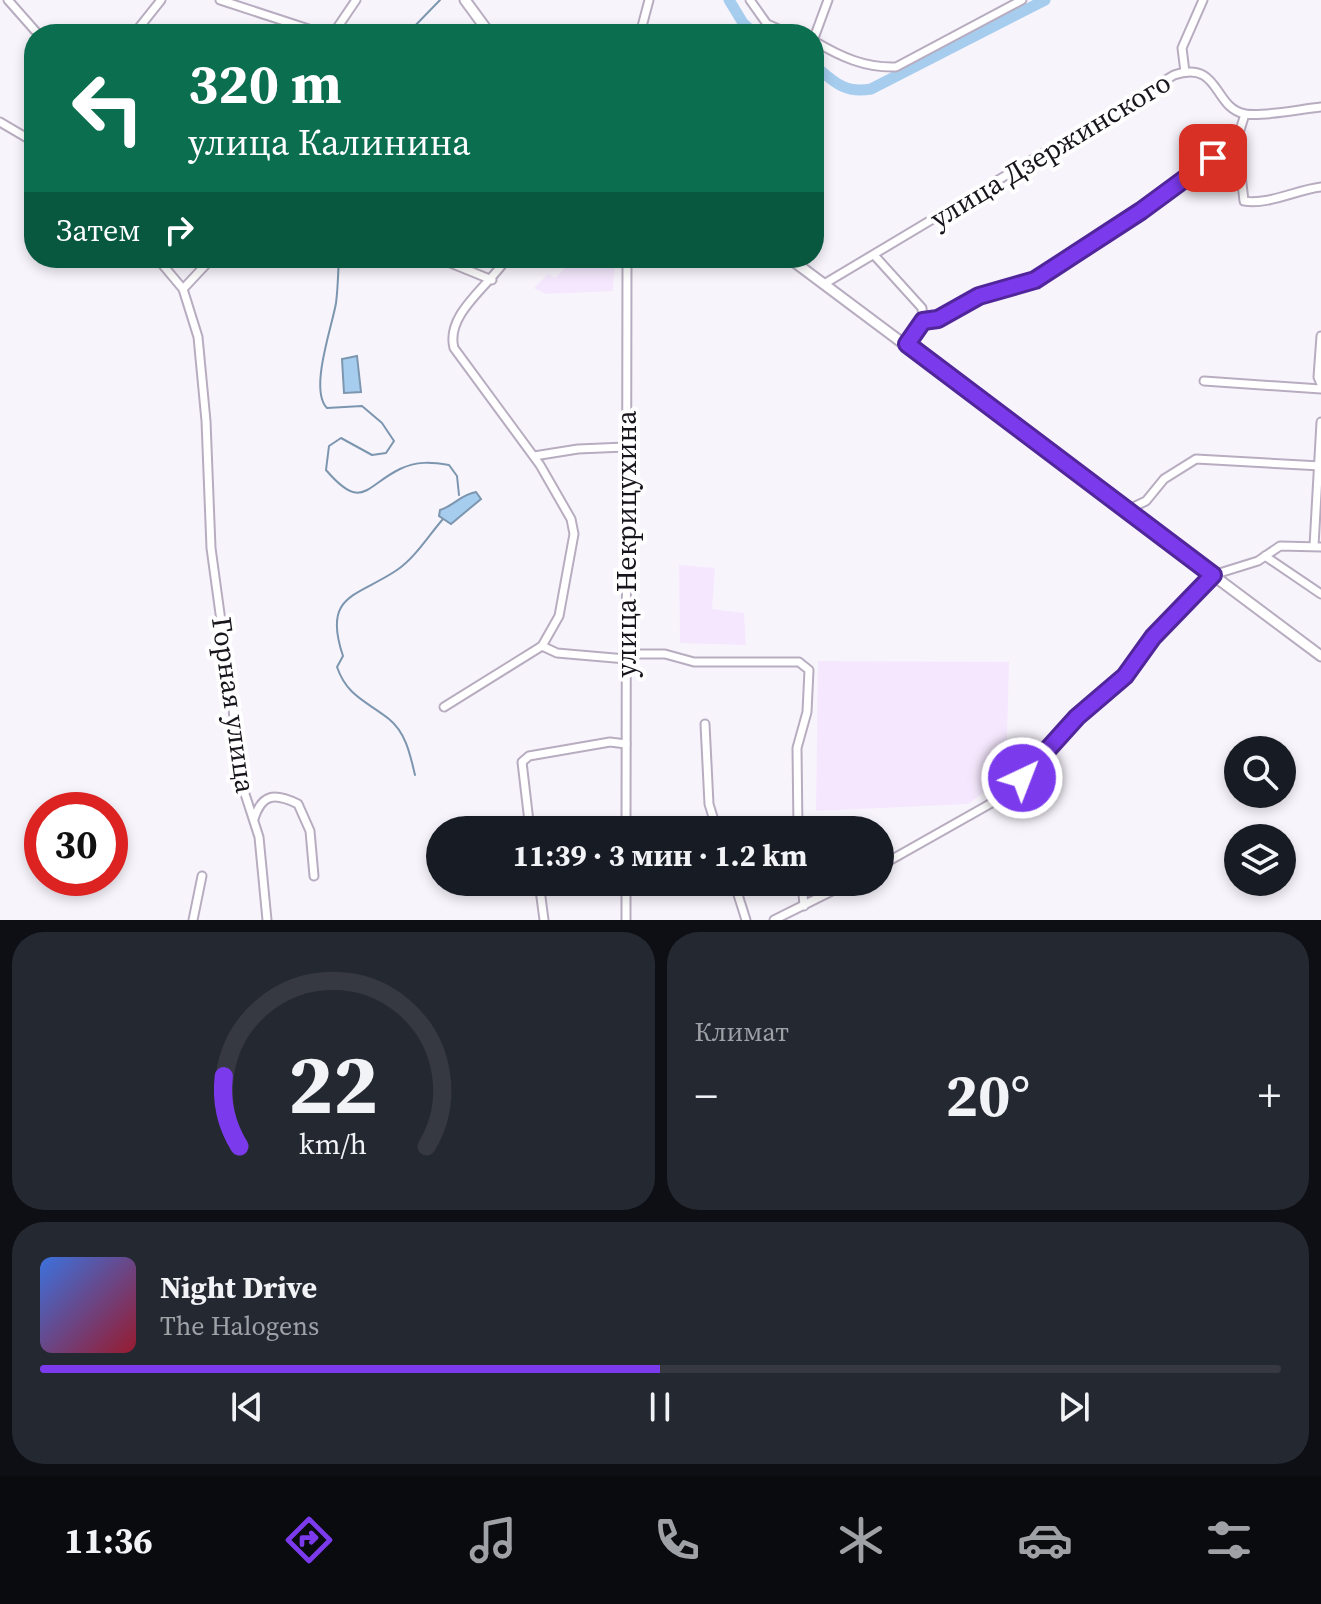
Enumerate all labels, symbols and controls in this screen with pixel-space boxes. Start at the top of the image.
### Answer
text: 320 m [188,45,342,122]
icon: left [56,56,160,160]
street label: улица Дзержинского [922,63,1178,237]
text: улица Калинина [188,118,471,167]
pin [1179,124,1247,192]
icon: arrive [1191,136,1235,180]
icon: right [157,208,201,252]
text: Затем [56,210,141,251]
street label: улица Некрицухина [607,410,645,677]
street label: Горная улица [203,615,265,796]
position arrow [980,736,1064,820]
map controls [1224,736,1296,896]
button: search [1224,736,1296,808]
speed limit sign: 30 [24,792,128,896]
button: layers [1224,824,1296,896]
text: 11:39 · 3 мин · 1.2 km [513,835,807,876]
text: Климат [695,1014,789,1050]
text: 22 [288,1027,378,1141]
text: 20° [945,1054,1030,1136]
text: − [695,1065,718,1126]
text: + [1258,1065,1281,1126]
text: km/h [299,1124,367,1164]
text: Night Drive [160,1267,317,1308]
text: The Halogens [160,1308,319,1344]
icon: previous [225,1385,269,1429]
icon: pause [638,1385,682,1429]
icon: next [1052,1385,1096,1429]
icon: directions [281,1512,337,1568]
icon: music [465,1512,521,1568]
icon: phone [649,1512,705,1568]
icon: climate [833,1512,889,1568]
icon: car [1017,1512,1073,1568]
icon: filters [1201,1512,1257,1568]
text: 11:36 [64,1516,153,1565]

